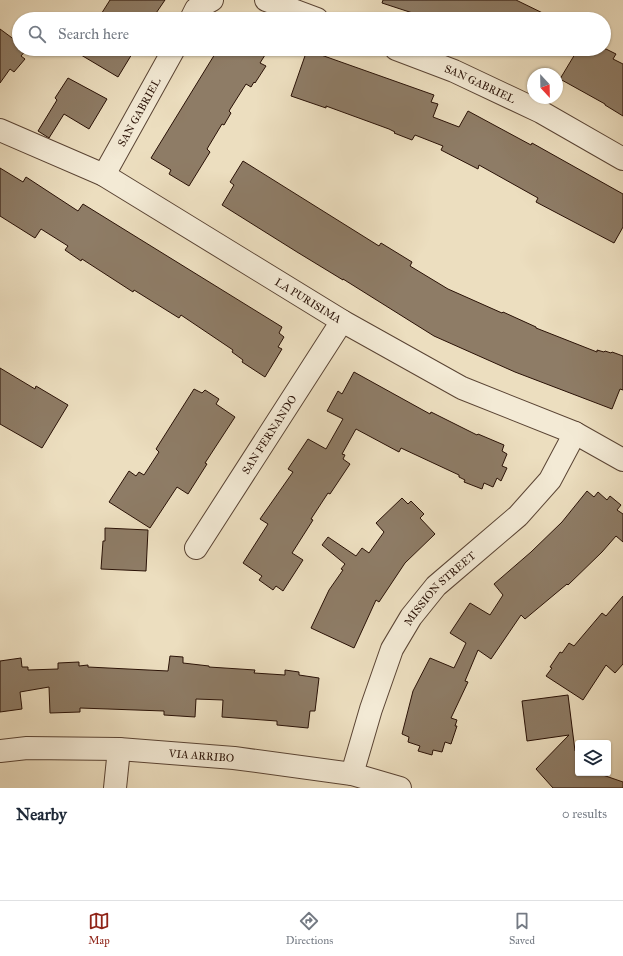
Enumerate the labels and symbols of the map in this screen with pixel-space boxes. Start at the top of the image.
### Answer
street label: SAN GABRIEL [443,62,517,106]
north arrow [527,68,563,104]
street label: SAN GABRIEL [115,76,164,149]
street label: LA PURISIMA [272,275,344,326]
street label: SAN FERNANDO [239,393,300,477]
street label: MISSION STREET [401,549,479,628]
street label: VIA ARRIBO [167,747,235,765]

